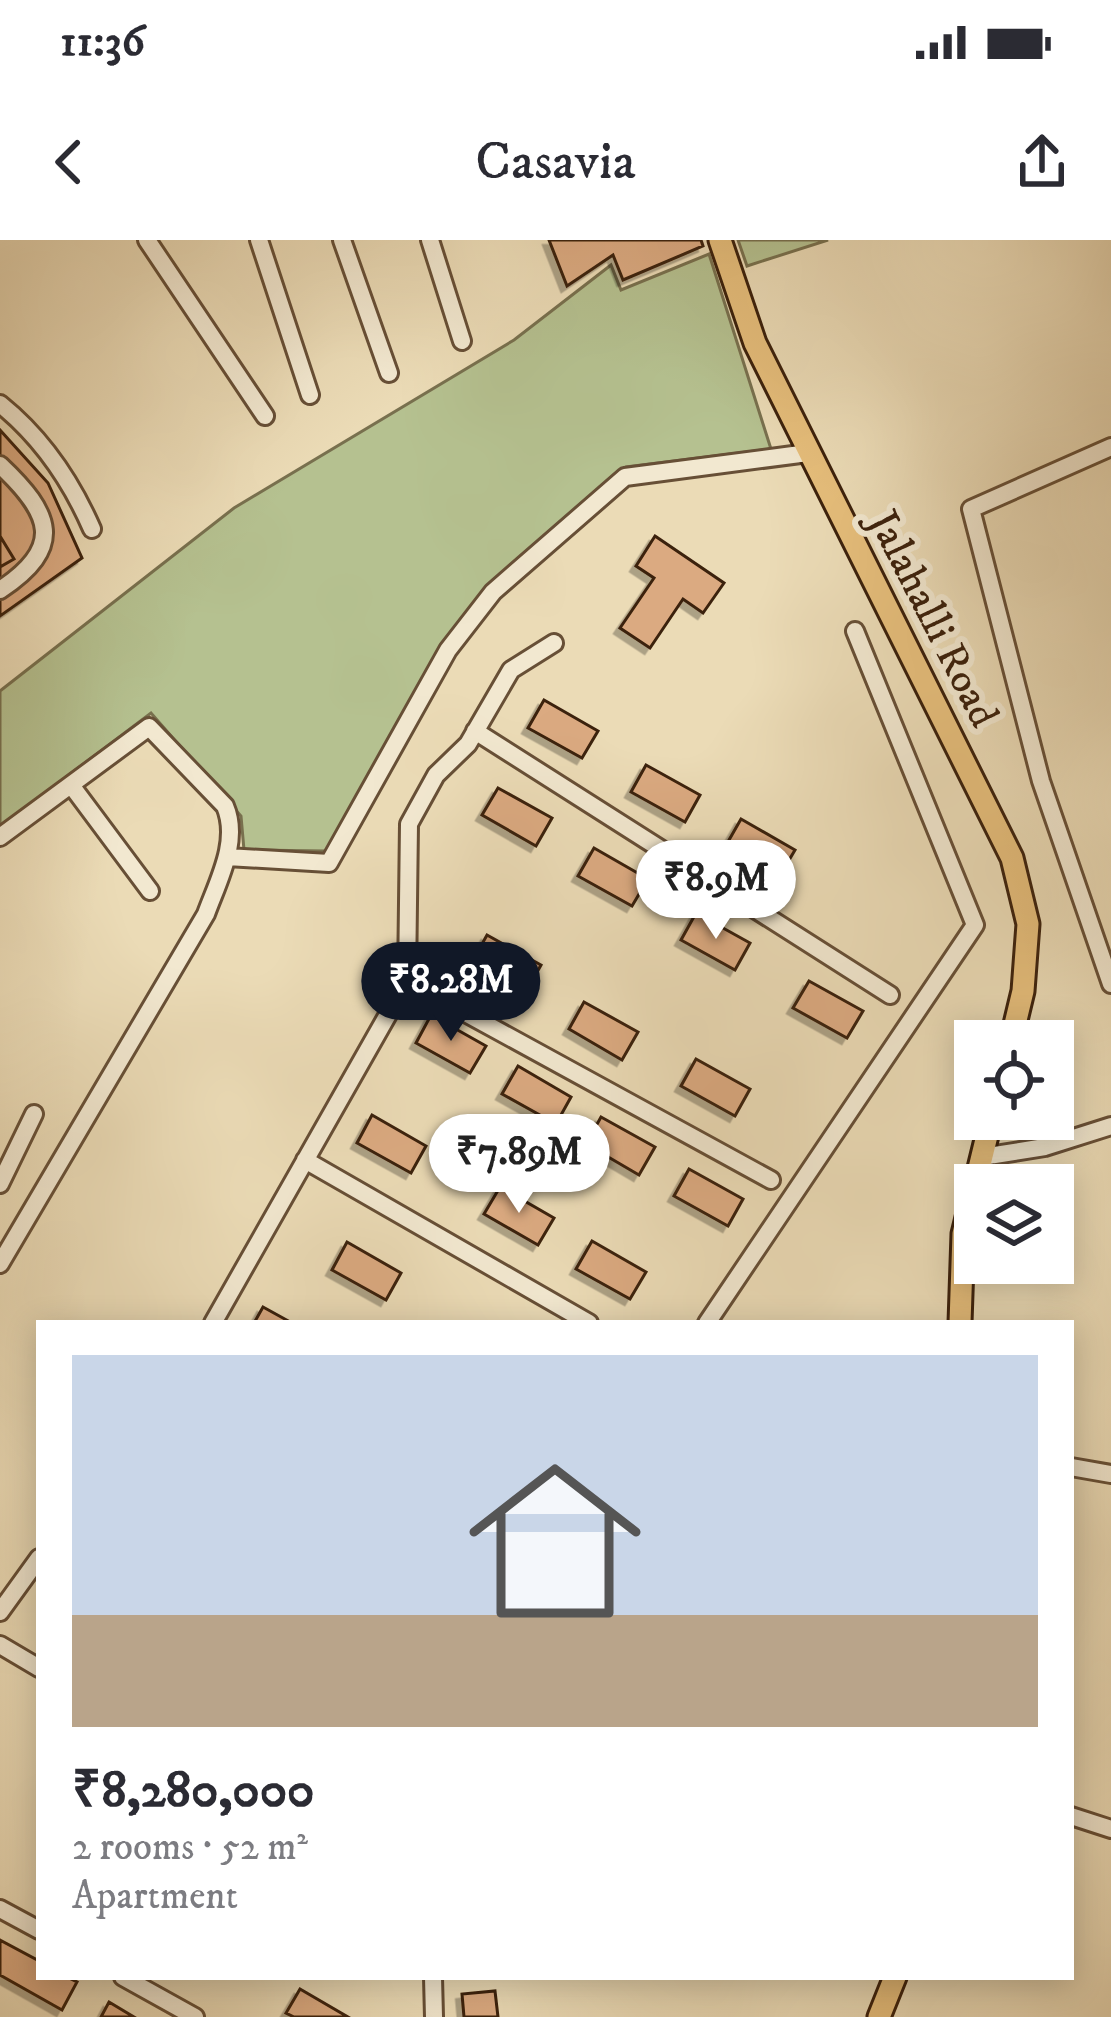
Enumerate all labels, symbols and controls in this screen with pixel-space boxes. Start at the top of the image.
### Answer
text: 11:36 [60,14,145,70]
icon: back [36,129,102,195]
text: Casavia [475,129,636,196]
icon: share [1009,129,1075,195]
street label: Jalahalli Road [854,499,1009,736]
pin: ₹8.9M [632,840,800,942]
text: ₹8.9M [663,854,769,903]
pin: ₹8.28M [353,942,549,1044]
text: ₹8.28M [388,956,514,1005]
map controls [954,1020,1074,1284]
button: locate [954,1020,1074,1140]
pin: ₹7.89M [421,1114,617,1216]
text: ₹7.89M [456,1128,582,1177]
button: layers [954,1164,1074,1284]
icon: home [447,1433,663,1649]
text: ₹8,280,000 [72,1759,315,1823]
text: 2 rooms · 52 m² [72,1823,308,1872]
text: Apartment [72,1872,238,1921]

